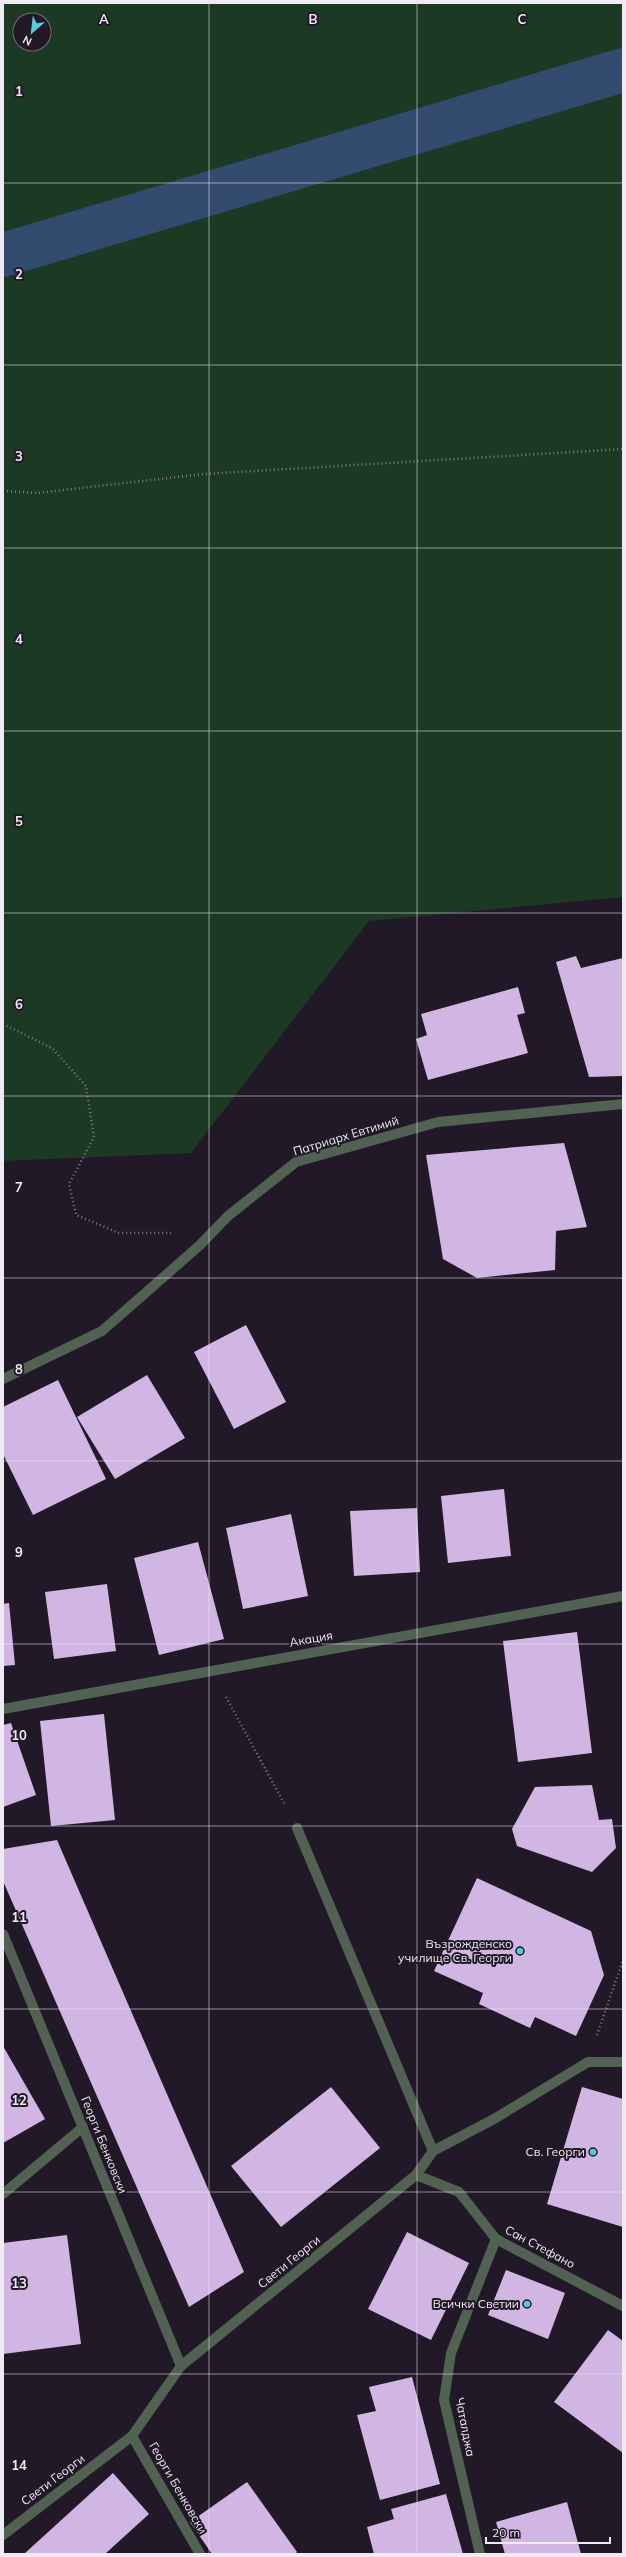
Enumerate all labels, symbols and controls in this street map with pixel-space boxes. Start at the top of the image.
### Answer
text: A [99,11,109,27]
text: B [309,11,318,27]
text: C [518,11,527,27]
north arrow [12,12,52,52]
text: N [20,33,34,49]
text: 1 [15,83,23,99]
text: 2 [15,266,23,282]
text: 3 [15,448,23,464]
text: 4 [15,631,23,647]
text: 5 [15,813,23,829]
text: 6 [15,996,23,1012]
street label: Патриарх Евтимий [291,1112,400,1159]
text: 7 [15,1179,23,1195]
text: 8 [15,1361,23,1377]
text: 9 [15,1544,23,1560]
street label: Акация [288,1627,334,1650]
text: 10 [11,1727,27,1743]
text: 11 [11,1909,27,1925]
place label: Възрожденско училище Св. Георги [398,1936,512,1965]
marker: Възрожденско училище Св. Георги [515,1946,525,1956]
text: 12 [11,2092,27,2108]
street label: Георги Бенковски [78,2094,131,2196]
place label: Св. Георги [526,2144,585,2159]
marker: Св. Георги [588,2147,598,2157]
street label: Сан Стефано [503,2222,578,2271]
street label: Свети Георги [254,2232,323,2291]
text: 13 [11,2275,27,2291]
place label: Всички Светии [433,2296,519,2311]
marker: Всички Светии [522,2299,532,2309]
street label: Чаталджа [452,2396,479,2458]
street label: Георги Бенковски [146,2439,211,2536]
street label: Свети Георги [18,2451,88,2508]
text: 14 [11,2457,27,2473]
scale bar [486,2519,610,2545]
text: 20 m [492,2525,520,2540]

